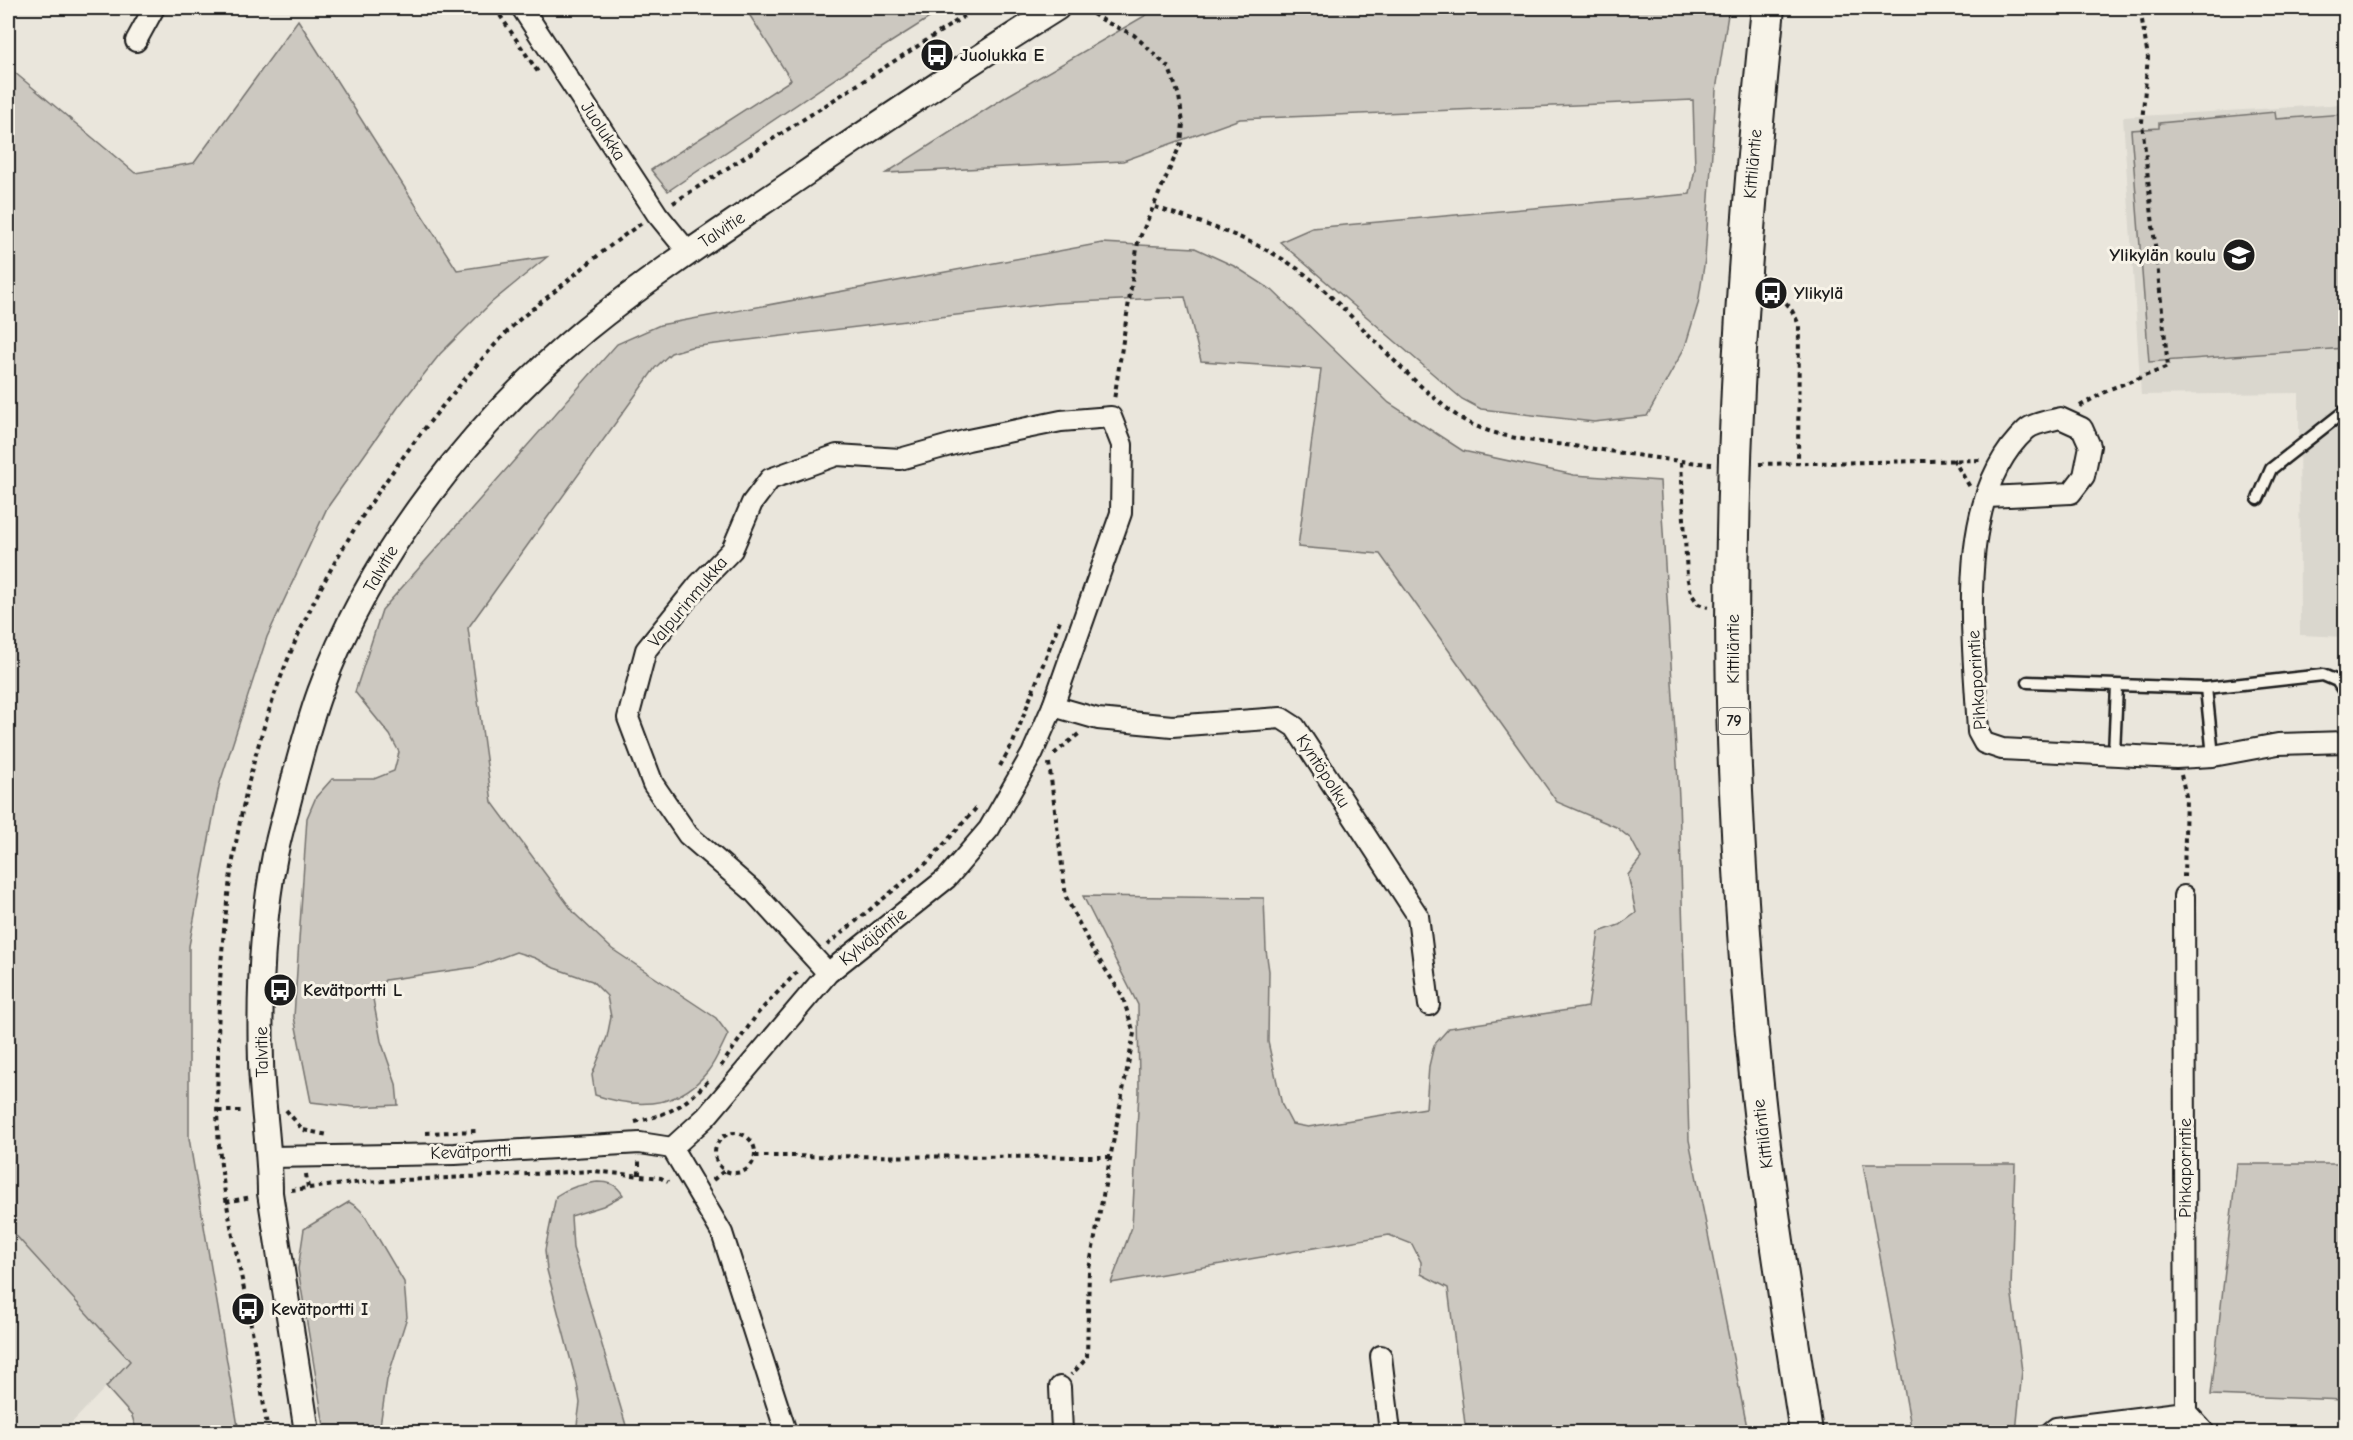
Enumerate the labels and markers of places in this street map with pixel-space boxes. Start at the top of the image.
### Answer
bus stop icon: Juolukka E [919,37,955,73]
place label: Juolukka E [960,45,1044,66]
school or university icon: Ylikylän koulu [2221,237,2257,273]
place label: Ylikylän koulu [2110,245,2216,266]
bus stop icon: Ylikylä [1753,275,1789,311]
place label: Ylikylä [1794,283,1844,304]
bus stop icon: Kevätportti L [262,972,298,1008]
place label: Kevätportti L [303,980,402,1001]
bus stop icon: Kevätportti I [230,1291,266,1327]
place label: Kevätportti I [271,1299,368,1320]

